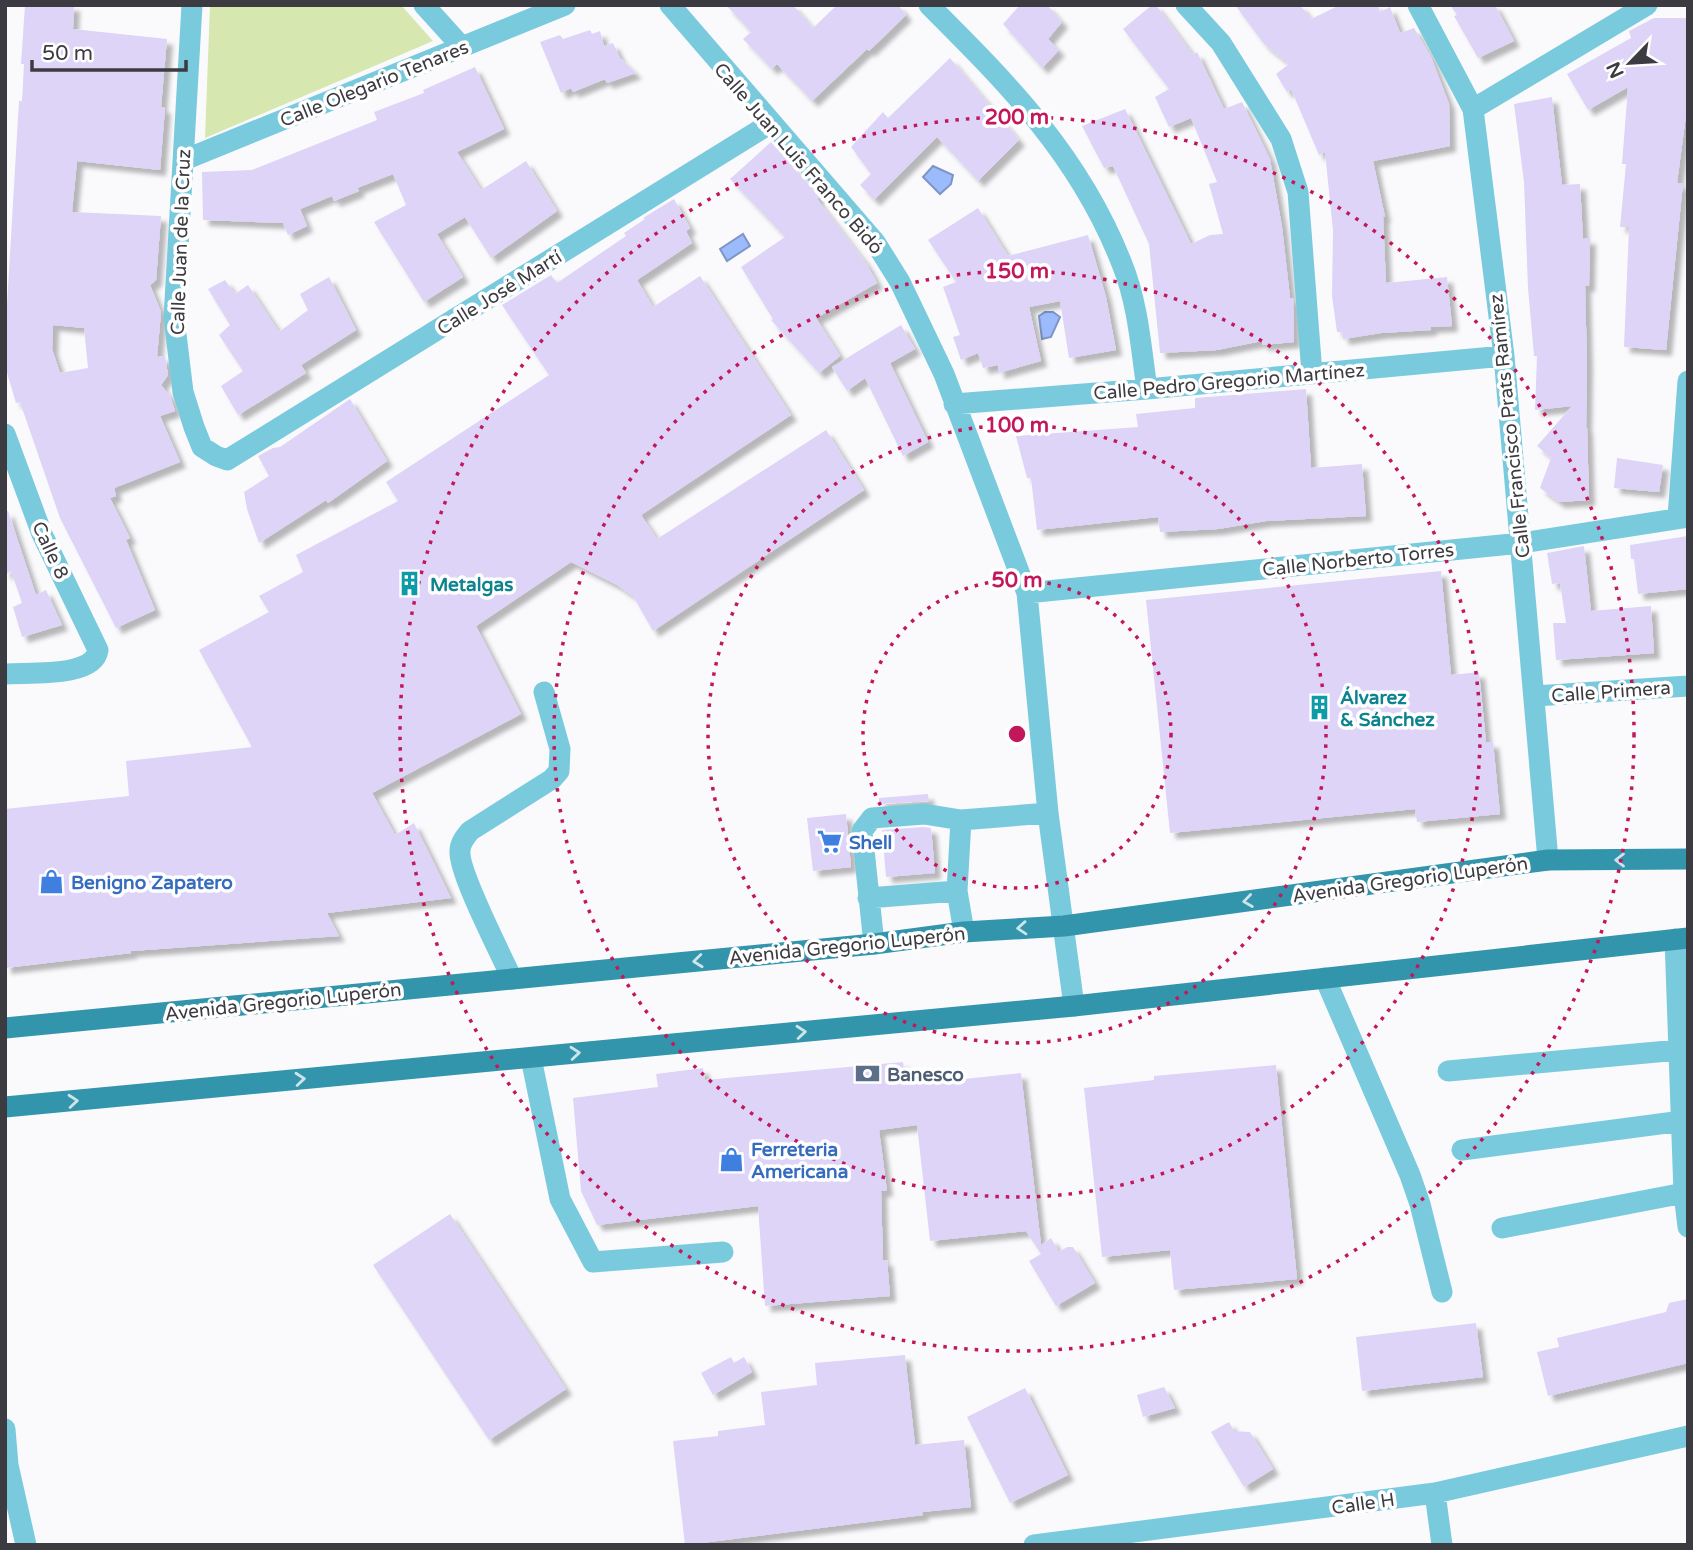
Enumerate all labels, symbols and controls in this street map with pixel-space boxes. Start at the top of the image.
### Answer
scale bar [32,28,186,72]
north arrow [1595,28,1665,98]
street label: Calle Olegario Tenares [277,36,472,132]
text: 50 m [42,41,93,66]
street label: Calle Juan Luis Franco Bidó [709,58,887,259]
text: N [1602,58,1629,81]
text: 200 m [985,105,1049,130]
street label: Calle Juan de la Cruz [167,149,195,335]
street label: Calle José Martí [433,246,566,340]
text: 150 m [985,259,1049,284]
street label: Calle Francisco Prats Ramírez [1485,293,1535,559]
street label: Calle Pedro Gregorio Martínez [1093,359,1366,405]
text: 100 m [985,413,1049,438]
street label: Calle 8 [27,518,73,583]
street label: Calle Norberto Torres [1261,539,1455,581]
text: 50 m [991,568,1043,593]
building icon: Metalgas [396,570,424,598]
place label: Metalgas [430,574,513,597]
street label: Calle Primera [1551,677,1672,707]
place label: Álvarez & Sánchez [1340,686,1435,731]
building icon: Álvarez & Sánchez [1306,694,1334,722]
centre of rings [1005,722,1029,746]
supermarket icon: Shell [815,828,843,856]
place label: Shell [849,832,892,854]
one-way arrow [1614,852,1625,867]
street label: Avenida Gregorio Luperón [1291,853,1529,907]
shop icon: Benigno Zapatero [37,868,65,896]
place label: Benigno Zapatero [71,872,233,895]
one-way arrow [1242,893,1254,908]
one-way arrow [1016,921,1027,936]
street label: Avenida Gregorio Luperón [728,923,966,969]
one-way arrow [692,953,703,968]
street label: Avenida Gregorio Luperón [164,979,402,1025]
one-way arrow [796,1024,807,1039]
one-way arrow [570,1046,581,1061]
bank icon: Banesco [853,1060,881,1088]
place label: Banesco [887,1064,964,1086]
one-way arrow [294,1072,305,1087]
one-way arrow [68,1094,79,1109]
place label: Ferreteria Americana [751,1139,848,1183]
shop icon: Ferreteria Americana [717,1146,745,1174]
street label: Calle H [1330,1489,1396,1519]

